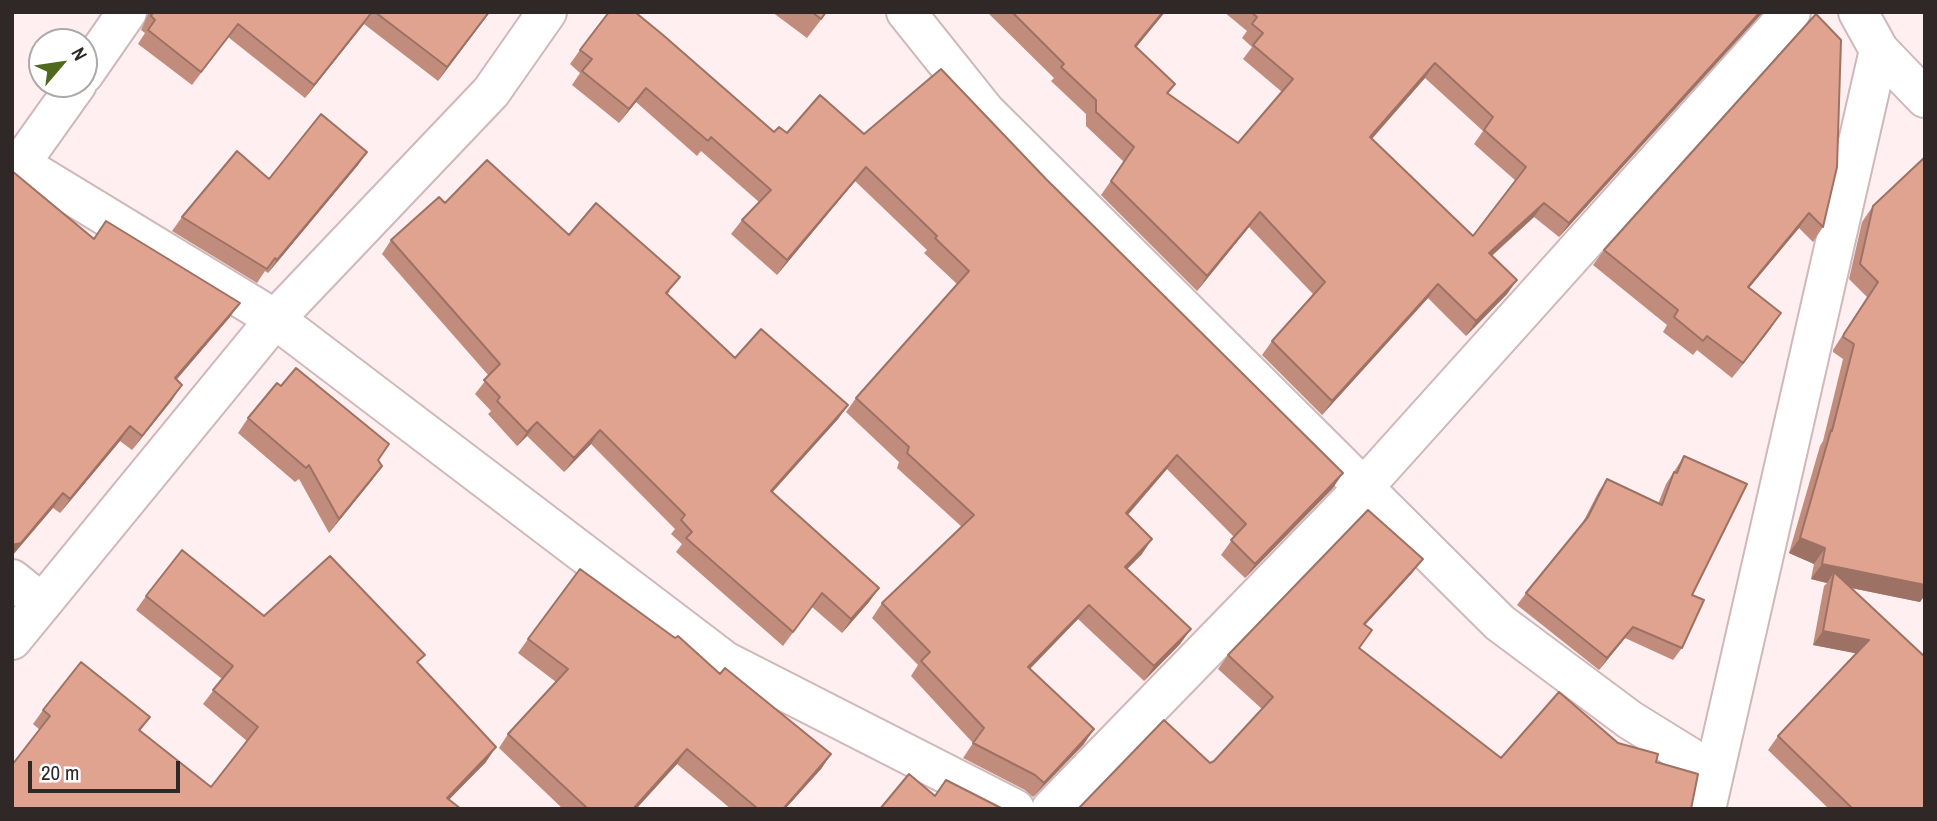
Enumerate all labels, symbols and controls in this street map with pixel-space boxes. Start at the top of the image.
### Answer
north arrow [28,28,98,98]
text: N [66,43,94,65]
scale bar [32,748,184,792]
text: 20 m [41,758,79,787]

